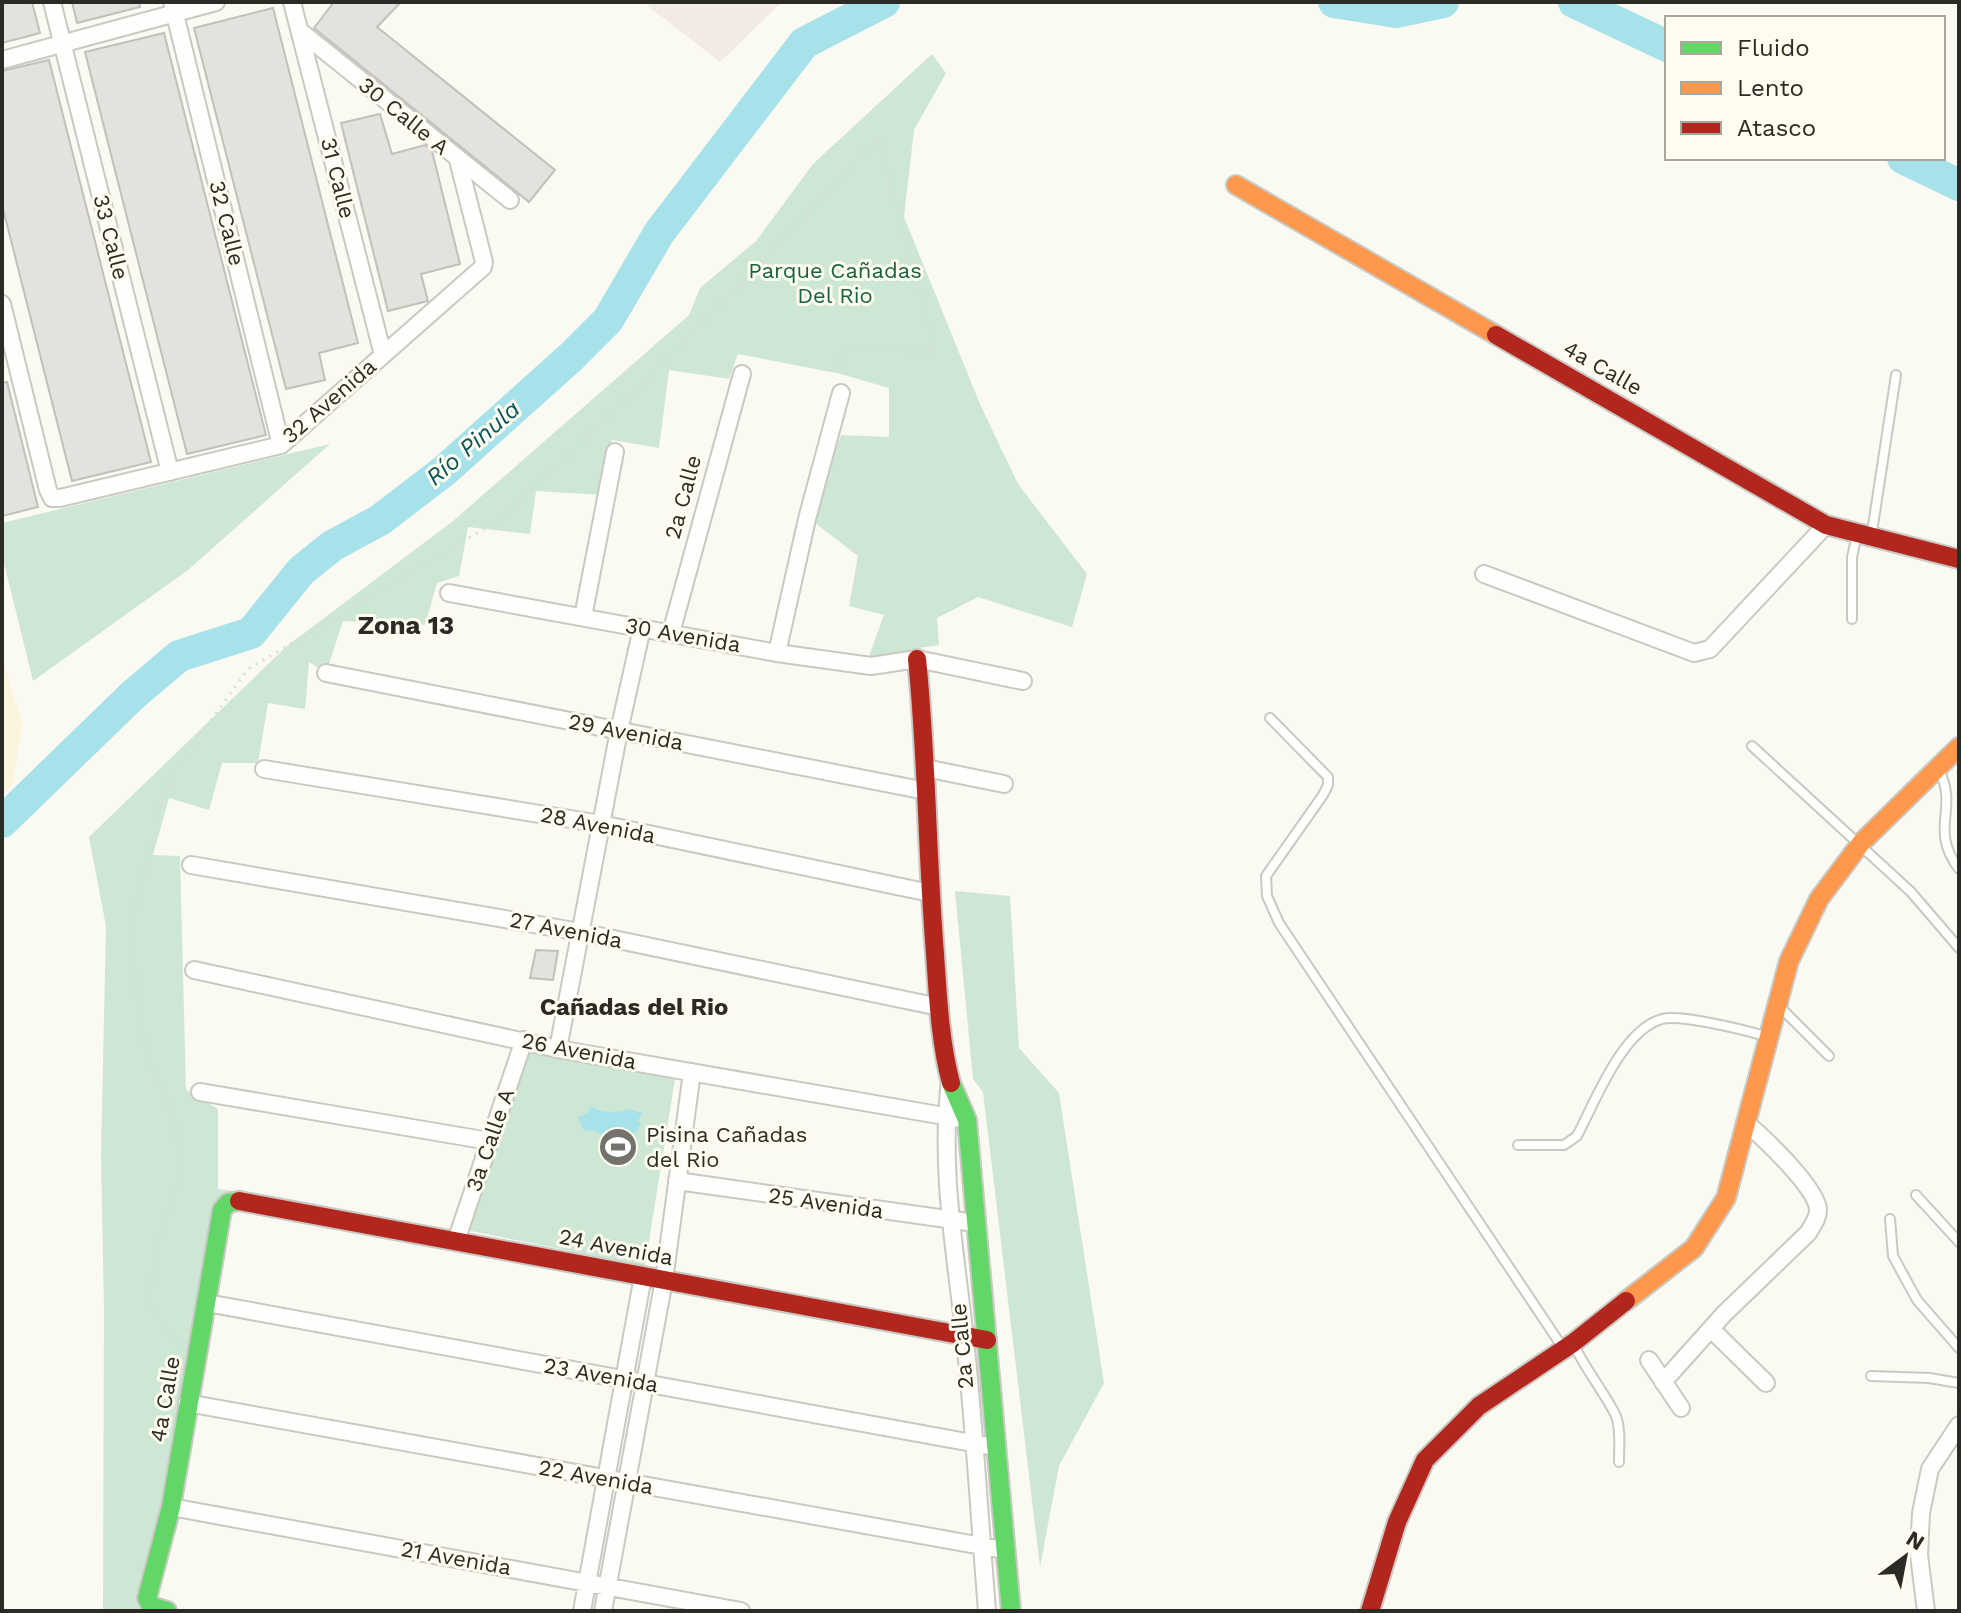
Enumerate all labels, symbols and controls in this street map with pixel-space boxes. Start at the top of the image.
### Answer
legend [1665,16,1945,160]
text: Fluido [1737,34,1810,62]
street label: 30 Calle A [354,72,454,160]
text: Lento [1737,74,1804,102]
text: Atasco [1737,114,1816,142]
street label: 31 Calle [316,135,360,221]
street label: 32 Calle [204,178,250,268]
street label: 33 Calle [88,192,134,282]
park label: Parque Cañadas Del Rio [748,258,922,308]
street label: 4a Calle [1559,336,1647,400]
street label: 32 Avenida [277,354,381,448]
water label: Río Pinula [420,395,526,491]
street label: 2a Calle [660,452,706,542]
district label: Zona 13 [358,610,454,640]
street label: 30 Avenida [623,613,743,657]
street label: 29 Avenida [566,709,686,755]
street label: 28 Avenida [538,802,658,848]
street label: 27 Avenida [507,907,625,953]
district label: Cañadas del Rio [540,993,728,1021]
street label: 26 Avenida [519,1028,639,1074]
street label: 3a Calle A [461,1085,519,1195]
place label: Pisina Cañadas del Rio [646,1122,807,1172]
sports icon: Pisina Cañadas del Rio [597,1126,639,1168]
street label: 25 Avenida [767,1183,885,1223]
street label: 24 Avenida [557,1224,675,1270]
street label: 2a Calle [946,1302,978,1390]
street label: 23 Avenida [542,1353,660,1397]
street label: 4a Calle [145,1354,185,1444]
street label: 22 Avenida [537,1455,655,1499]
north arrow [1865,1517,1945,1597]
text: N [1902,1526,1929,1555]
street label: 21 Avenida [399,1536,513,1580]

